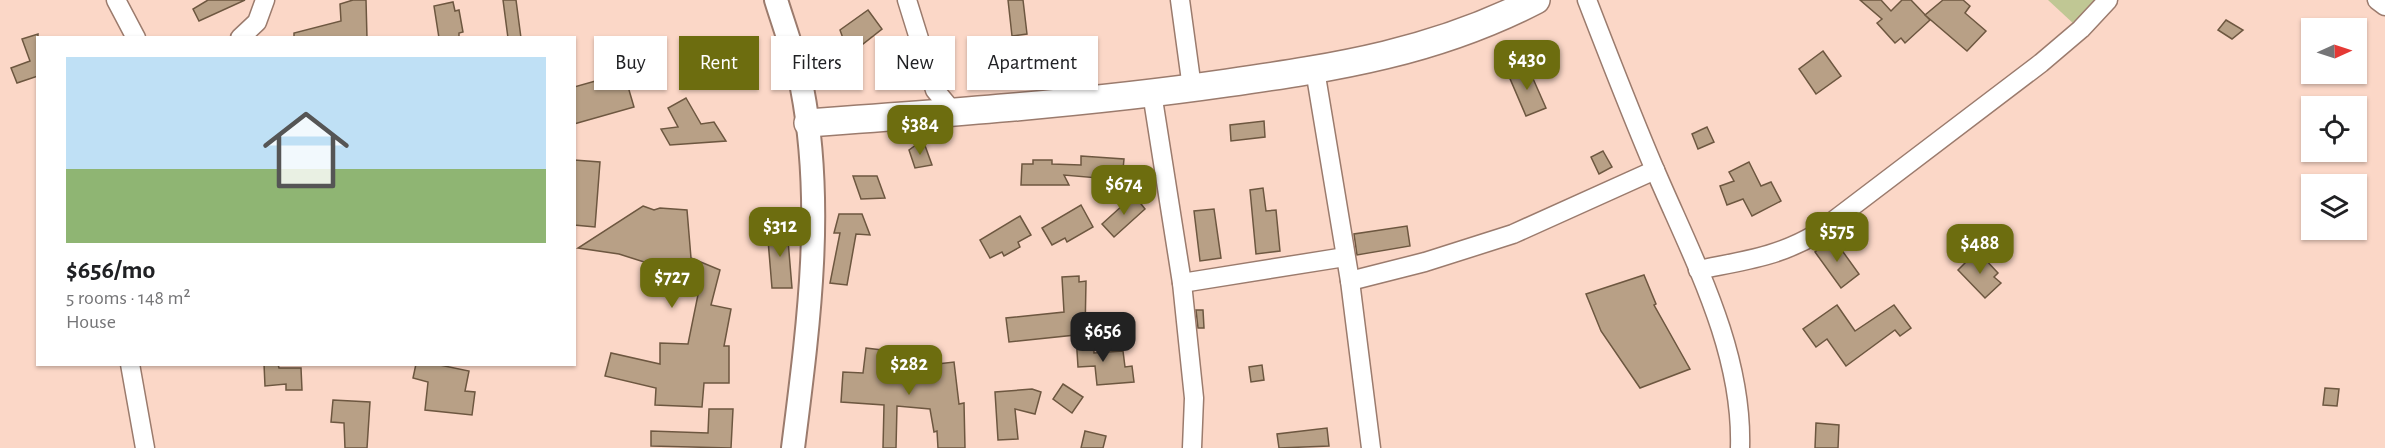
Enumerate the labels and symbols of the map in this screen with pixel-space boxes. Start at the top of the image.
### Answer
north arrow [2301,18,2367,84]
pin: $430 [1491,40,1563,91]
pin: $384 [884,105,956,156]
pin: $674 [1088,165,1160,216]
pin: $312 [744,207,816,258]
pin: $575 [1801,212,1873,263]
pin: $488 [1944,224,2016,275]
pin: $727 [636,258,708,309]
pin: $656 [1067,312,1139,363]
pin: $282 [873,345,945,396]

